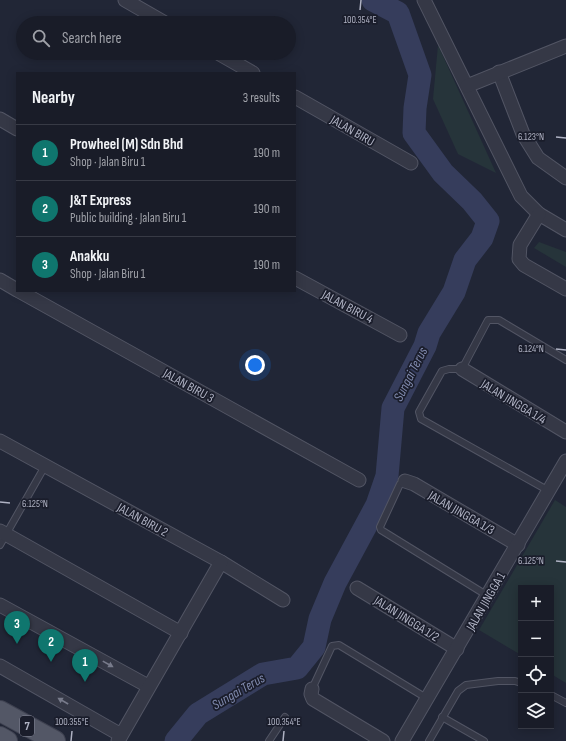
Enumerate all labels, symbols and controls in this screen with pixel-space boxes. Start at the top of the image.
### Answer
text: 100.354°E [343,14,377,26]
search box [16,16,296,60]
icon: search [30,27,52,49]
text: Search here [62,29,122,48]
text: Nearby [32,88,75,108]
text: 3 results [243,90,280,106]
street label: JALAN BIRU [327,111,377,150]
text: 6.123°N [518,131,544,143]
text: Prowheel (M) Sdn Bhd [70,135,183,154]
text: 1 [42,145,48,161]
text: 190 m [253,145,280,161]
text: Shop · Jalan Biru 1 [70,154,145,170]
text: J&T Express [70,191,131,210]
text: 2 [42,201,48,217]
text: 190 m [253,201,280,217]
text: Public building · Jalan Biru 1 [70,210,186,226]
text: Anakku [70,247,109,266]
text: 3 [42,257,48,273]
text: 190 m [253,257,280,273]
text: Shop · Jalan Biru 1 [70,266,145,282]
street label: JALAN BIRU 4 [318,286,376,327]
text: 6.124°N [518,343,544,355]
water label: Sungai Terus [390,344,431,404]
your location [245,355,265,375]
street label: JALAN BIRU 3 [159,365,217,406]
street label: JALAN JINGGA 1/4 [477,376,550,428]
street label: JALAN JINGGA 1/3 [425,487,498,538]
text: 6.125°N [22,498,48,510]
street label: JALAN BIRU 2 [113,499,171,540]
text: 6.125°N [518,555,544,567]
street label: JALAN JINGGA 1 [462,569,509,634]
map controls [518,585,554,729]
button: + [518,585,554,621]
street label: JALAN JINGGA 1/2 [370,592,442,645]
pin: 3 [4,611,30,644]
button: − [518,621,554,657]
pin: 2 [38,629,64,662]
pin: 1 [72,649,98,682]
button: locate [518,657,554,693]
one-way arrow [102,661,114,667]
water label: Sungai Terus [209,669,268,713]
button: layers [518,693,554,729]
one-way arrow [57,698,69,705]
road number: 7 [20,716,34,736]
text: 100.355°E [55,716,89,728]
text: 100.354°E [267,716,301,728]

